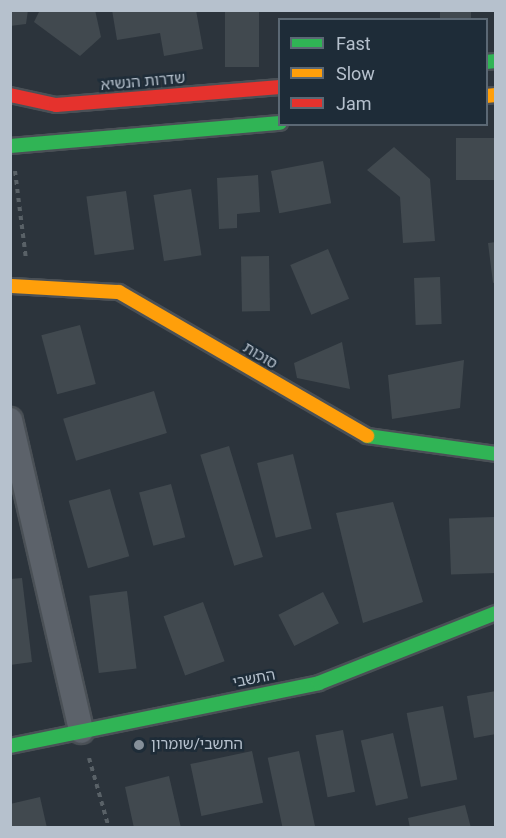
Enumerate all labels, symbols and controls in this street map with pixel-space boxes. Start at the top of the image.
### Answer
legend [278,18,488,126]
text: Fast [336,33,371,54]
text: Slow [336,63,375,84]
street label: שדרות הנשיא [100,69,186,95]
text: Jam [336,93,372,114]
street label: סוכות [240,339,280,373]
street label: התשבי [231,666,277,692]
place label: התשבי/שומרון [151,736,243,754]
marker: התשבי/שומרון [132,738,146,752]

